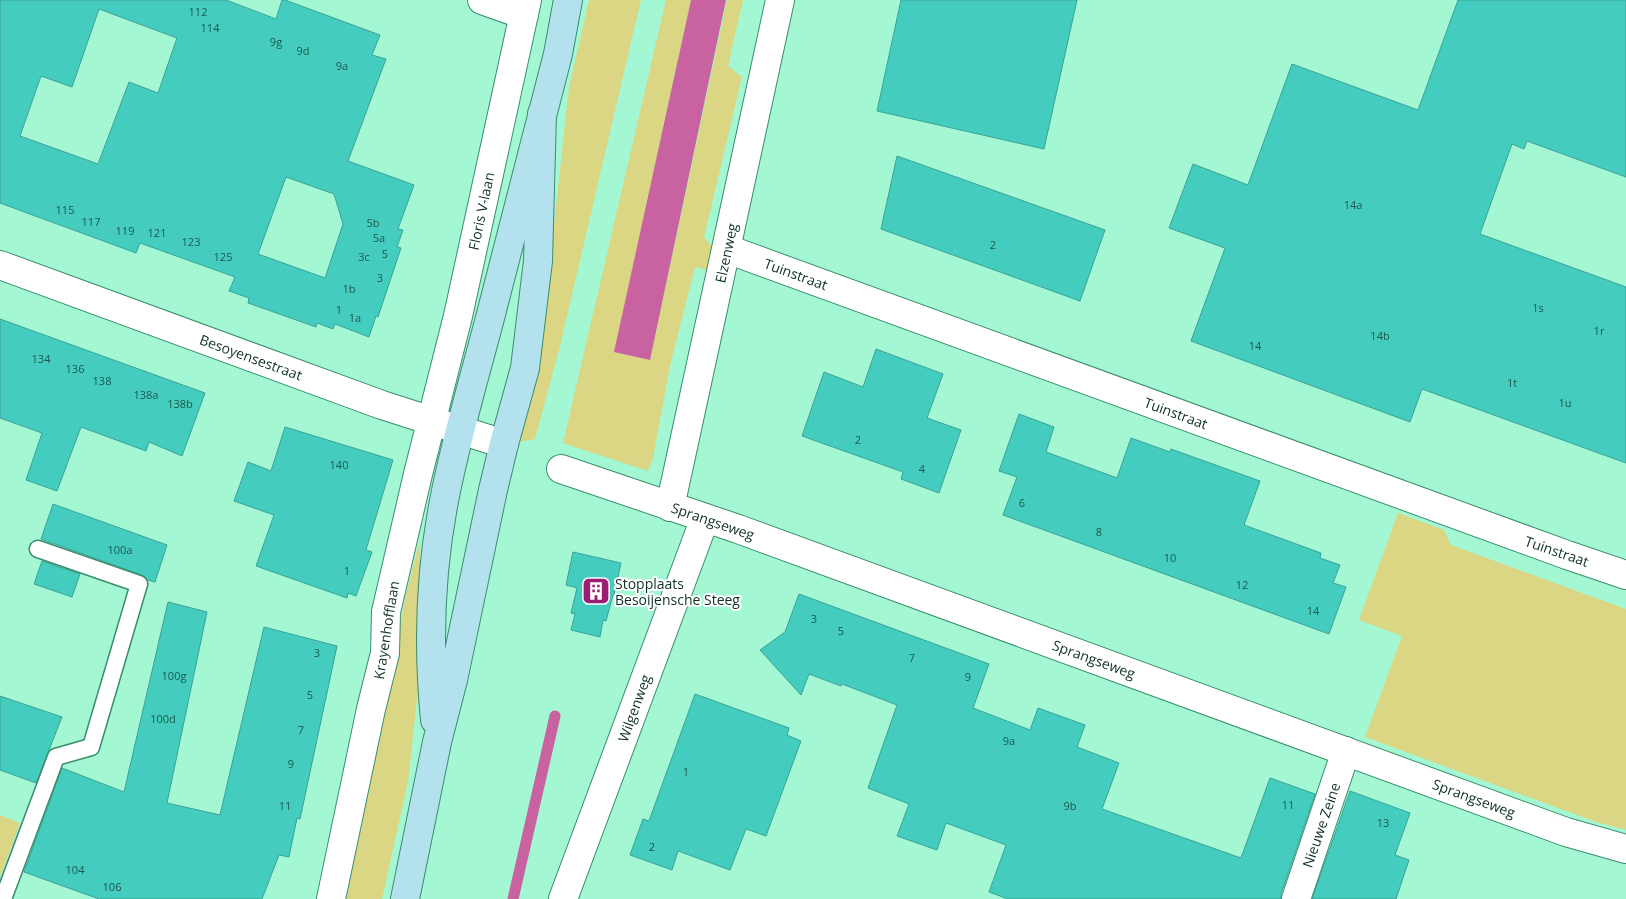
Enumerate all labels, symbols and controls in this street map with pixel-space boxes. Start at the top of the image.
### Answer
house number: 112 [189,4,207,19]
house number: 114 [201,20,220,35]
house number: 9g [270,34,282,49]
house number: 9d [296,43,310,58]
house number: 9a [336,58,348,73]
street label: Floris V-laan [463,170,499,252]
house number: 14a [1344,197,1362,212]
house number: 115 [56,202,74,217]
house number: 117 [82,214,100,229]
house number: 5b [366,215,380,230]
street label: Elzenweg [710,221,742,285]
house number: 119 [116,223,134,238]
house number: 121 [148,225,166,240]
house number: 5a [373,230,385,245]
house number: 123 [182,234,200,249]
house number: 2 [990,237,996,252]
house number: 5 [382,246,388,261]
house number: 125 [214,249,232,264]
house number: 3c [358,249,370,264]
street label: Tuinstraat [762,254,830,294]
house number: 3 [377,270,383,285]
house number: 1b [342,281,356,296]
house number: 1s [1532,300,1544,315]
house number: 1 [336,302,342,317]
house number: 1a [349,310,361,325]
house number: 1r [1594,323,1605,338]
house number: 14b [1370,328,1390,343]
street label: Besoyensestraat [197,330,305,384]
house number: 14 [1249,338,1262,353]
house number: 134 [32,351,51,366]
house number: 136 [66,361,84,376]
house number: 138 [93,373,111,388]
house number: 1t [1507,375,1517,390]
house number: 138a [134,387,158,402]
street label: Tuinstraat [1142,393,1210,433]
house number: 1u [1558,395,1572,410]
house number: 138b [167,396,193,411]
house number: 2 [855,432,861,447]
house number: 140 [330,457,348,472]
house number: 4 [919,461,926,476]
house number: 6 [1019,495,1025,510]
street label: Sprangseweg [669,498,757,544]
house number: 8 [1096,524,1102,539]
street label: Tuinstraat [1523,531,1591,571]
house number: 100a [108,542,132,557]
house number: 10 [1164,550,1176,565]
house number: 1 [344,563,350,578]
place label: Stopplaats Besoijensche Steeg [615,574,740,609]
building icon: Stopplaats Besoijensche Steeg [581,576,611,606]
house number: 12 [1236,577,1248,592]
street label: Krayenhofflaan [369,579,403,681]
house number: 14 [1307,603,1320,618]
house number: 3 [811,611,817,626]
house number: 5 [838,623,844,638]
street label: Sprangseweg [1050,635,1138,683]
house number: 3 [314,645,320,660]
house number: 7 [909,650,915,665]
house number: 100g [162,668,186,683]
house number: 9 [965,669,971,684]
street label: Wilgenweg [613,671,655,744]
house number: 5 [307,687,313,702]
house number: 100d [150,711,176,726]
house number: 7 [298,722,304,737]
house number: 9a [1003,733,1015,748]
house number: 9 [288,756,294,771]
house number: 1 [683,764,689,779]
street label: Sprangseweg [1430,774,1518,822]
street label: Nieuwe Zeine [1298,780,1344,870]
house number: 11 [1282,797,1294,812]
house number: 11 [279,798,291,813]
house number: 9b [1063,798,1077,813]
house number: 13 [1377,815,1389,830]
house number: 2 [649,839,655,854]
house number: 104 [66,862,85,877]
house number: 106 [103,879,121,894]

